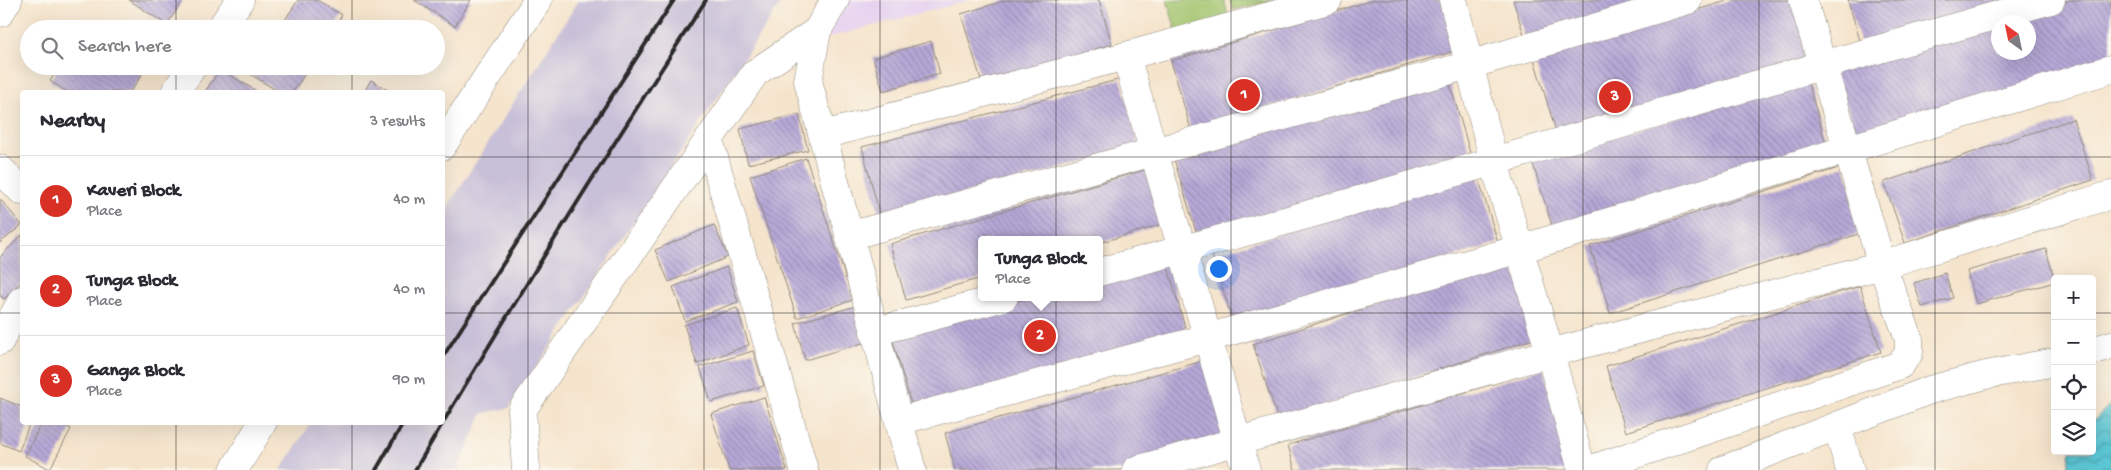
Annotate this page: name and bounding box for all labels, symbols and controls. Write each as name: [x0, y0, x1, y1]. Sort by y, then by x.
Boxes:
north arrow: [1991, 15, 2036, 60]
search box: [20, 20, 445, 75]
icon: search: [38, 34, 66, 62]
text: Search here: [78, 36, 172, 59]
pin: 1: [1228, 76, 1260, 114]
pin: 3: [1599, 78, 1631, 116]
text: Nearby: [40, 110, 105, 135]
text: 3 results: [370, 113, 425, 132]
text: Kaveri Block: [87, 180, 180, 203]
text: 1: [53, 191, 59, 210]
text: 40 m: [393, 191, 425, 210]
text: Place: [87, 203, 122, 222]
popup: [978, 236, 1103, 301]
text: Tunga Block: [996, 248, 1085, 271]
your location: [1206, 256, 1232, 282]
text: Tunga Block: [87, 270, 177, 293]
text: Place: [996, 271, 1031, 290]
map controls: [2051, 275, 2096, 455]
button: +: [2051, 275, 2096, 320]
text: 2: [52, 281, 60, 300]
text: 40 m: [393, 281, 425, 300]
text: Place: [87, 293, 122, 312]
pin: 2: [1024, 317, 1056, 355]
button: −: [2051, 320, 2096, 365]
text: Ganga Block: [87, 360, 183, 383]
button: locate: [2051, 365, 2096, 410]
text: 3: [52, 371, 60, 390]
text: 90 m: [393, 371, 425, 390]
text: Place: [87, 383, 122, 402]
button: layers: [2051, 410, 2096, 455]

